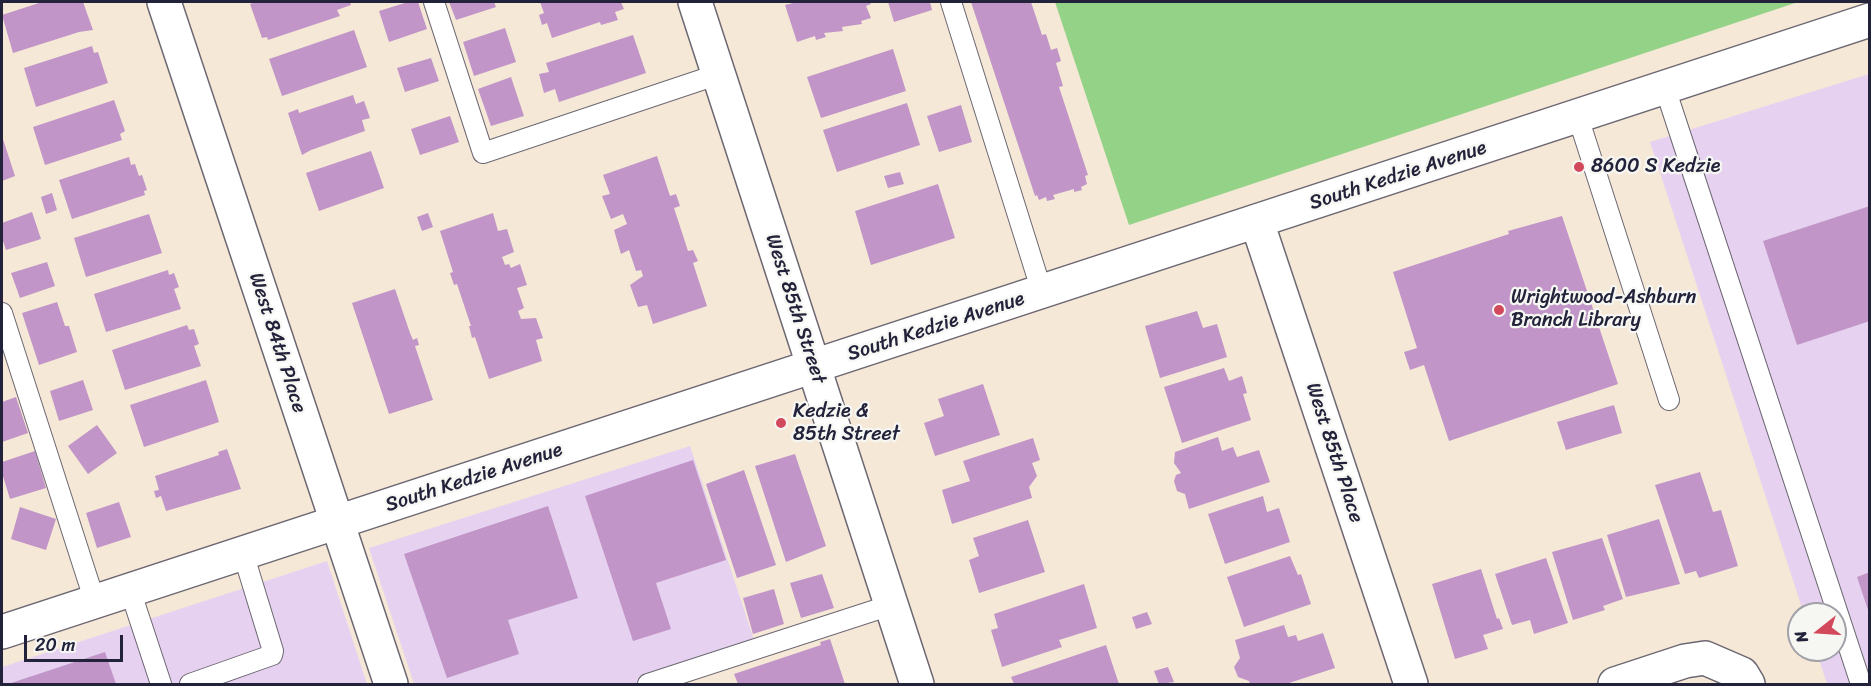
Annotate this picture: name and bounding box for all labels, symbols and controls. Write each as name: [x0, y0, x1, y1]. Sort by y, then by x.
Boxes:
street label: South Kedzie Avenue: [1307, 136, 1489, 216]
place label: 8600 S Kedzie: [1591, 155, 1720, 179]
marker: 8600 S Kedzie: [1572, 160, 1586, 174]
street label: West 85th Street: [760, 231, 830, 387]
street label: West 84th Place: [243, 270, 311, 416]
place label: Wrightwood-Ashburn Branch Library: [1511, 286, 1696, 333]
street label: South Kedzie Avenue: [845, 287, 1027, 367]
marker: Wrightwood-Ashburn Branch Library: [1492, 303, 1506, 317]
street label: West 85th Place: [1300, 380, 1368, 526]
place label: Kedzie & 85th Street: [793, 400, 900, 447]
marker: Kedzie & 85th Street: [774, 416, 788, 430]
street label: South Kedzie Avenue: [383, 438, 565, 518]
north arrow: [1787, 602, 1847, 662]
scale bar: [27, 623, 126, 661]
text: N: [1786, 627, 1817, 646]
text: 20 m: [35, 629, 75, 661]

